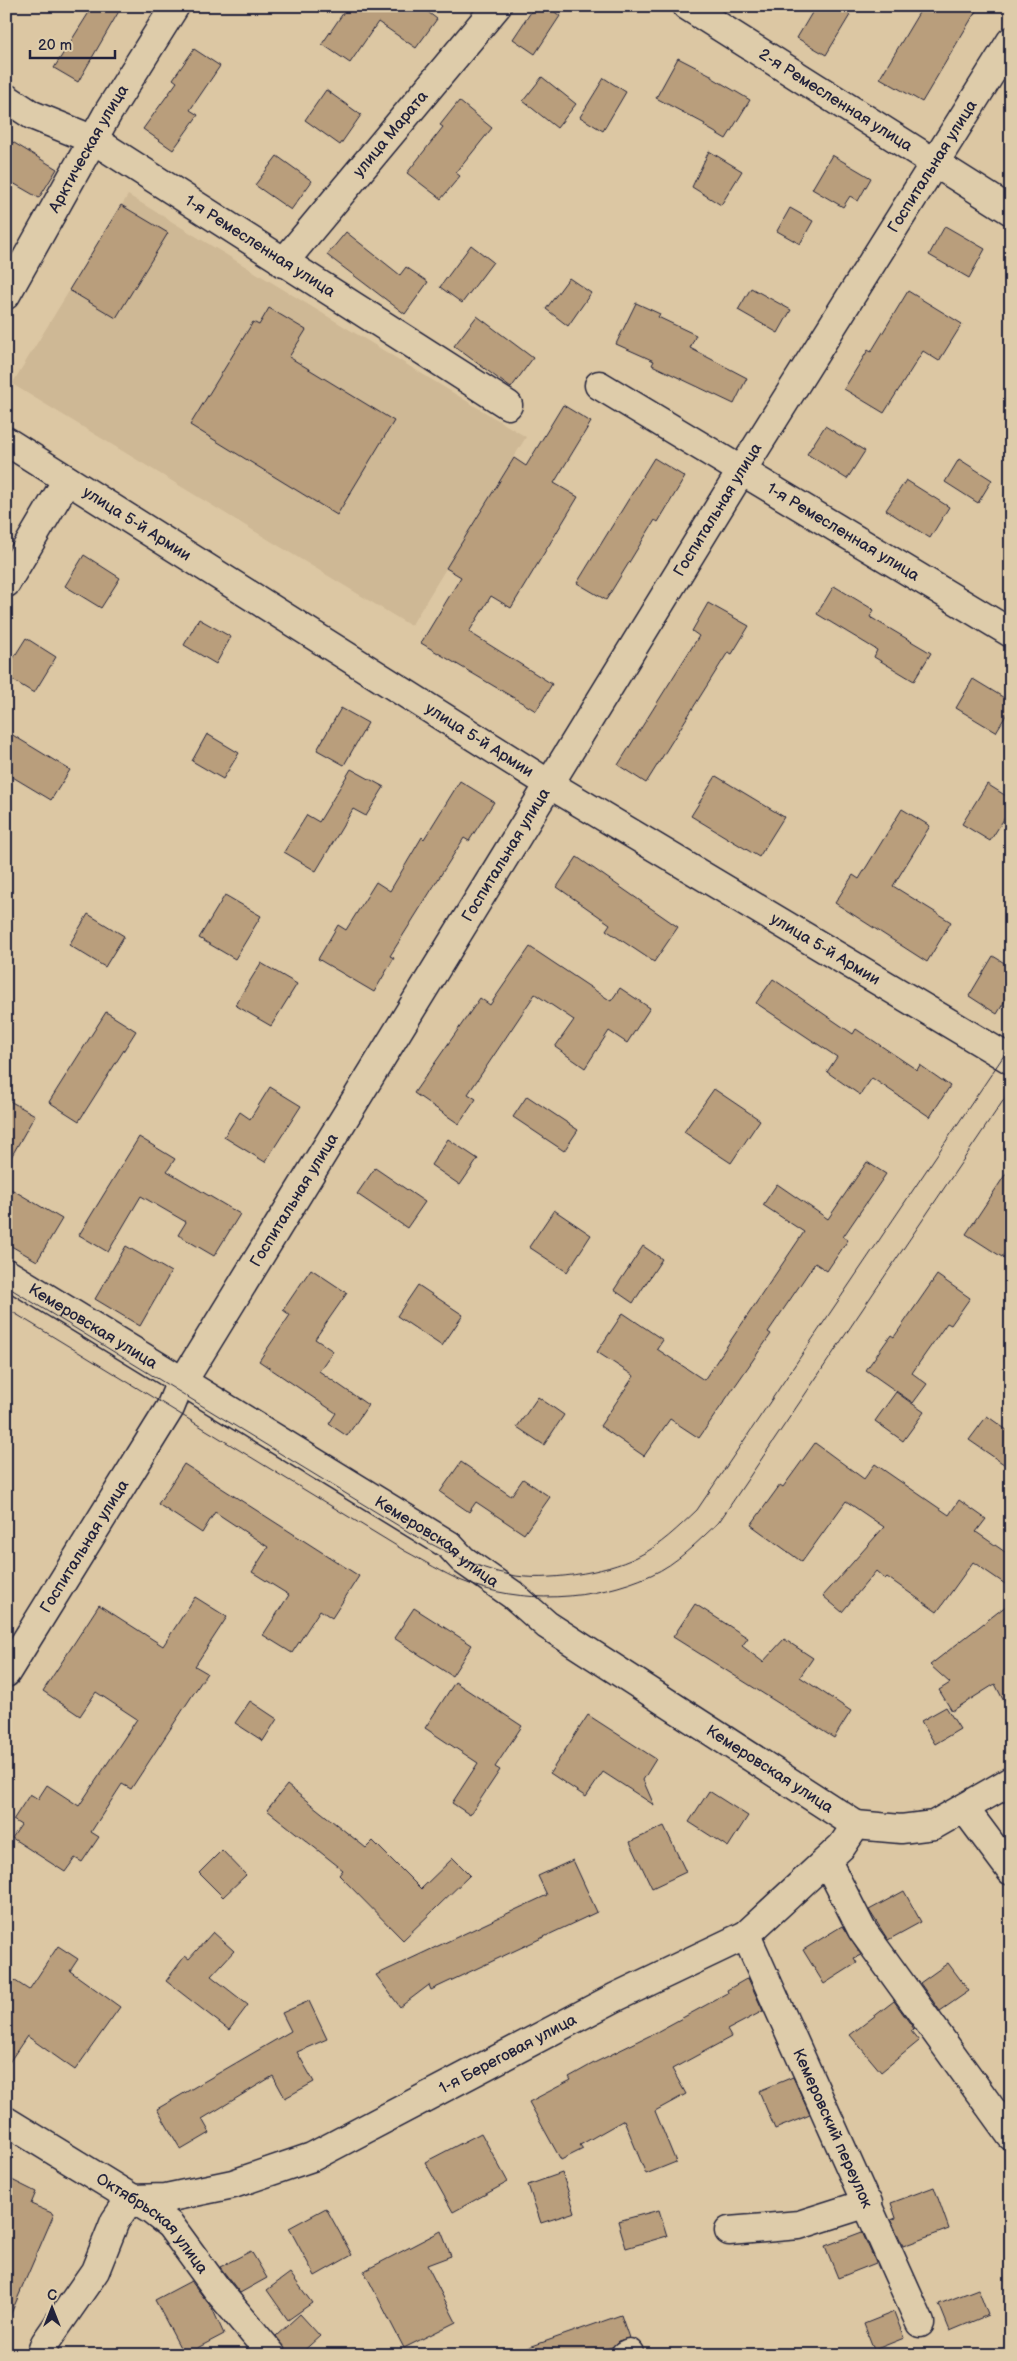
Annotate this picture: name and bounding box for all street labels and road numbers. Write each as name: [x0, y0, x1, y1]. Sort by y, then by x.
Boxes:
street label: 2-я Ремесленная улица: [755, 44, 916, 156]
street label: Арктическая улица: [44, 81, 133, 217]
street label: улица Марата: [349, 86, 432, 181]
street label: Госпитальная улица: [884, 96, 981, 236]
street label: 1-я Ремесленная улица: [181, 191, 339, 302]
street label: Госпитальная улица: [670, 439, 766, 580]
street label: 1-я Ремесленная улица: [763, 479, 923, 585]
street label: улица 5-й Армии: [79, 483, 195, 565]
street label: улица 5-й Армии: [422, 699, 537, 781]
street label: Госпитальная улица: [458, 784, 554, 925]
street label: улица 5-й Армии: [767, 909, 884, 989]
street label: Госпитальная улица: [246, 1129, 342, 1270]
street label: Кемеровская улица: [25, 1280, 161, 1373]
street label: Госпитальная улица: [36, 1476, 133, 1616]
street label: Кемеровская улица: [371, 1492, 503, 1592]
street label: Кемеровская улица: [703, 1721, 837, 1818]
street label: 1-я Береговая улица: [436, 2010, 580, 2098]
street label: Кемеровский переулок: [789, 2046, 877, 2212]
street label: Октябрьская улица: [93, 2169, 212, 2278]

